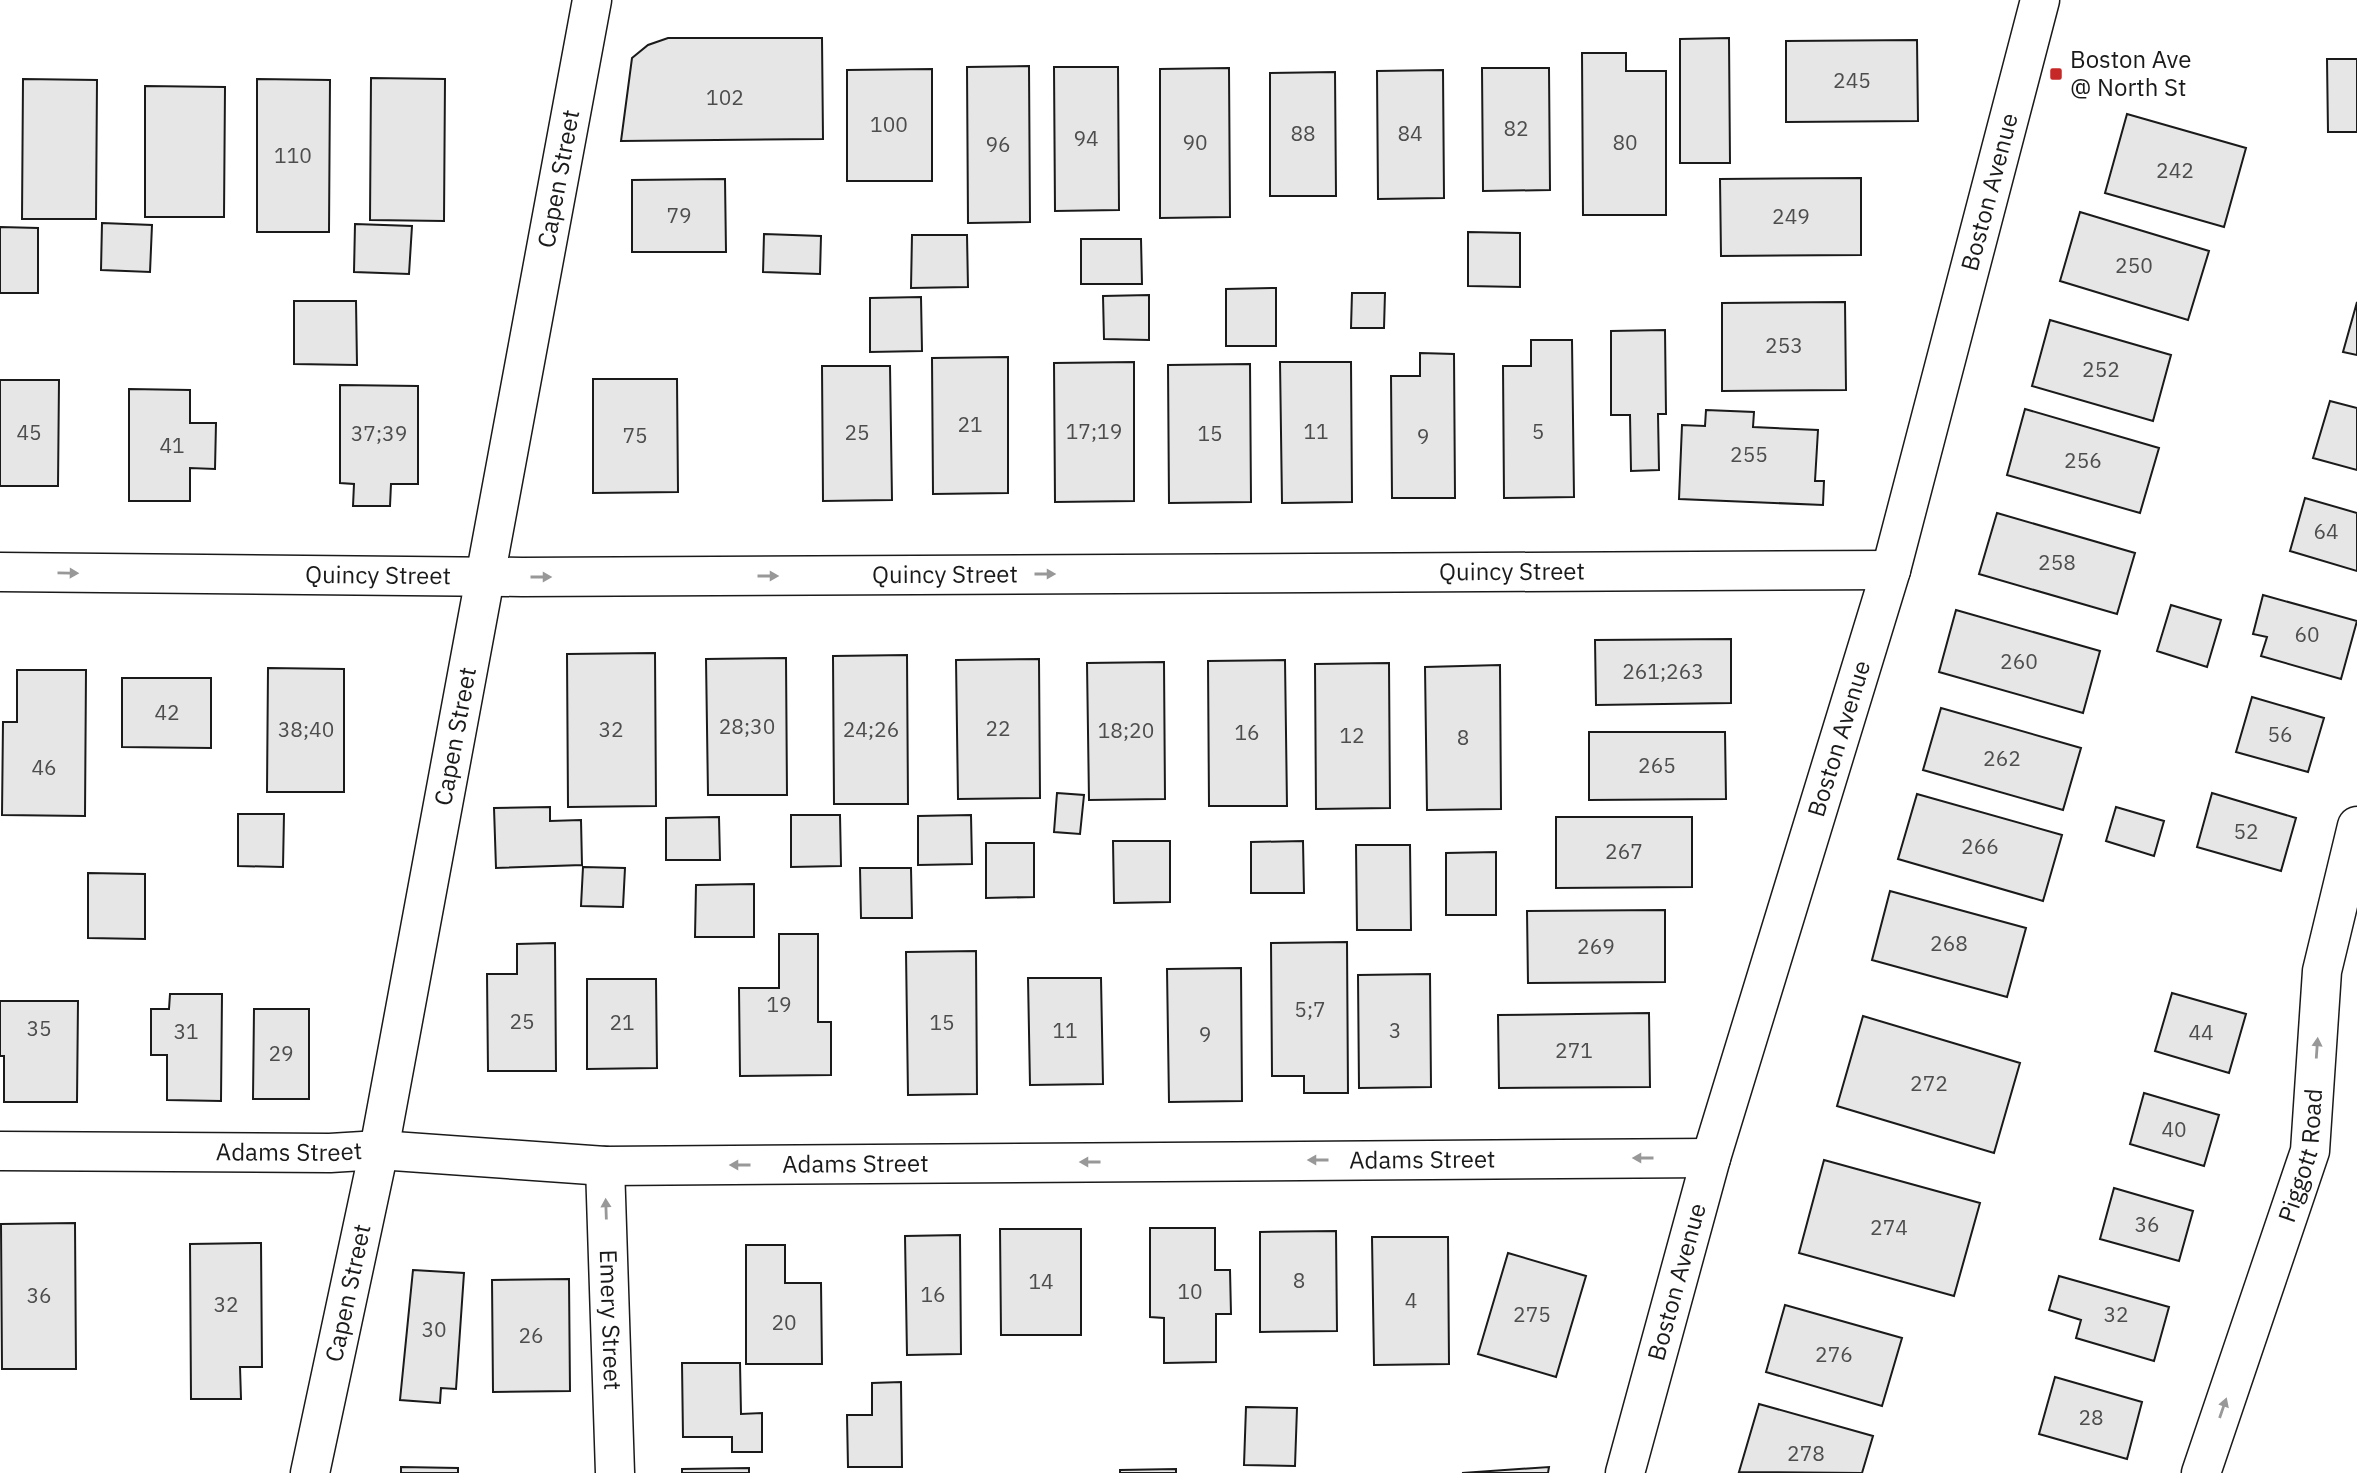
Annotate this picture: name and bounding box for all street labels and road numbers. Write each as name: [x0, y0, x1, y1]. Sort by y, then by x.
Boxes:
street label: Capen Street: [529, 107, 586, 250]
street label: Boston Avenue: [1953, 110, 2025, 274]
street label: Quincy Street: [1439, 555, 1585, 587]
street label: Quincy Street: [872, 557, 1018, 590]
street label: Quincy Street: [305, 558, 451, 591]
street label: Boston Avenue: [1799, 656, 1877, 821]
street label: Capen Street: [426, 664, 483, 808]
street label: Piggott Road: [2270, 1088, 2329, 1226]
street label: Adams Street: [216, 1134, 363, 1168]
street label: Adams Street: [1349, 1143, 1496, 1176]
street label: Adams Street: [782, 1147, 929, 1180]
street label: Boston Avenue: [1639, 1199, 1713, 1364]
street label: Capen Street: [317, 1221, 378, 1365]
street label: Emery Street: [593, 1249, 629, 1391]

